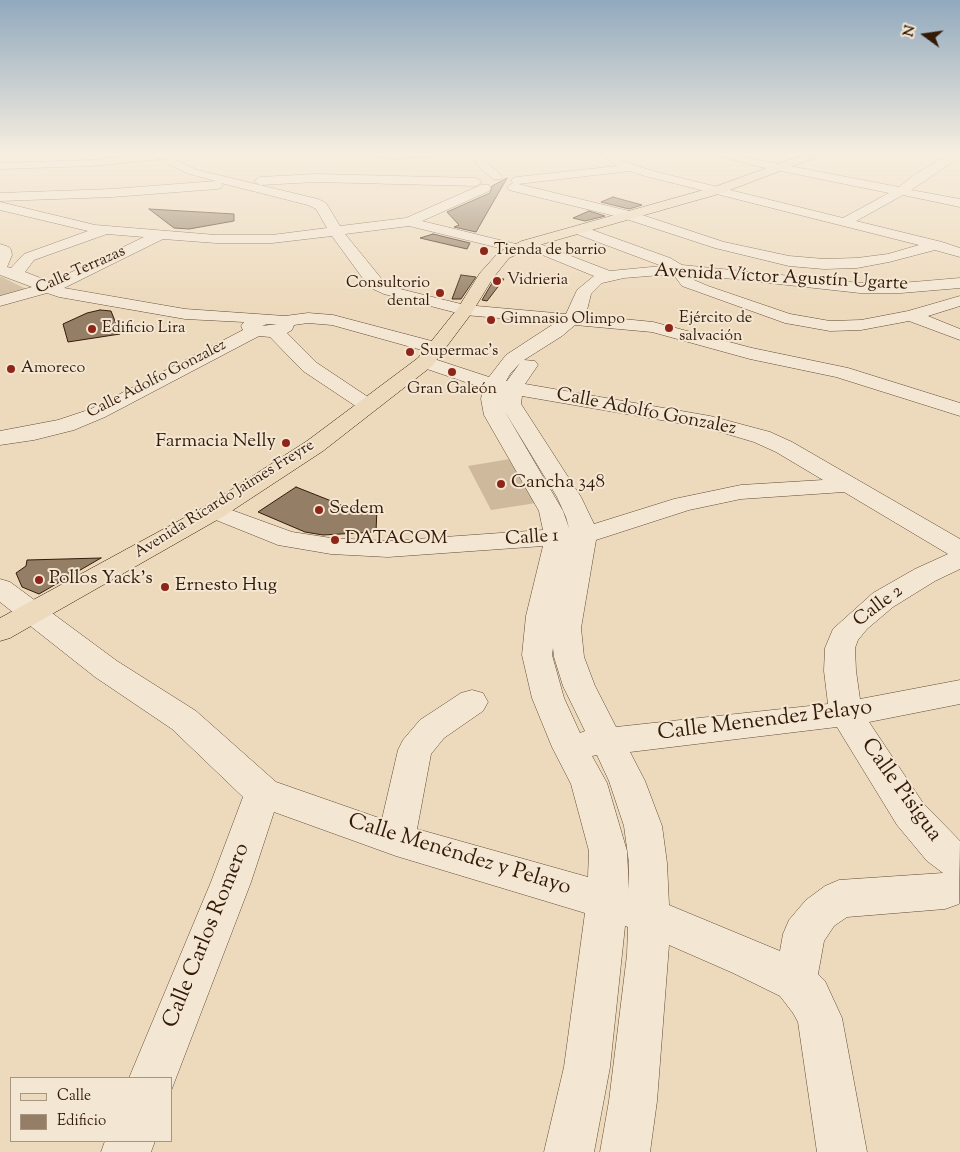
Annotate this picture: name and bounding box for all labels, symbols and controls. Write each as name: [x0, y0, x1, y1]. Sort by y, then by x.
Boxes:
north arrow: [900, 10, 950, 60]
text: N: [899, 24, 922, 39]
place label: Tienda de barrio: [494, 241, 606, 261]
street label: Calle Terrazas: [33, 243, 129, 299]
marker: Tienda de barrio: [478, 245, 490, 257]
street label: Avenida Víctor Agustín Ugarte: [654, 261, 908, 297]
place label: Vidrieria: [507, 271, 568, 291]
place label: Consultorio dental: [346, 274, 430, 312]
marker: Vidrieria: [491, 275, 503, 287]
marker: Consultorio dental: [434, 287, 446, 299]
place label: Ejército de salvación: [679, 309, 752, 347]
place label: Gimnasio Olimpo: [501, 310, 625, 330]
marker: Gimnasio Olimpo: [485, 314, 497, 326]
place label: Edificio Lira: [102, 319, 185, 339]
marker: Ejército de salvación: [663, 322, 675, 334]
marker: Edificio Lira: [86, 323, 98, 335]
street label: Calle Adolfo Gonzalez: [84, 337, 230, 423]
place label: Supermac's: [420, 342, 498, 362]
marker: Supermac's: [404, 346, 416, 358]
place label: Amoreco: [21, 359, 85, 379]
marker: Amoreco: [5, 363, 17, 375]
marker: Gran Galeón: [446, 366, 458, 378]
place label: Gran Galeón: [407, 380, 497, 400]
street label: Calle Adolfo Gonzalez: [554, 384, 738, 442]
place label: Farmacia Nelly: [156, 432, 276, 454]
street label: Avenida Ricardo Jaimes Freyre: [131, 437, 319, 563]
marker: Farmacia Nelly: [280, 437, 292, 449]
place label: Cancha 348: [511, 473, 605, 495]
marker: Cancha 348: [495, 478, 507, 490]
place label: Sedem: [329, 499, 384, 521]
marker: Sedem: [313, 504, 325, 516]
street label: Calle 1: [504, 526, 560, 552]
place label: DATACOM: [345, 529, 448, 551]
marker: DATACOM: [329, 534, 341, 546]
place label: Pollos Yack’s: [49, 569, 153, 591]
marker: Pollos Yack’s: [33, 574, 45, 586]
place label: Ernesto Hug: [175, 576, 277, 598]
marker: Ernesto Hug: [159, 581, 171, 593]
street label: Calle 2: [850, 581, 908, 633]
street label: Calle Menendez Pelayo: [656, 696, 874, 748]
street label: Calle Pisigua: [854, 734, 946, 848]
street label: Calle Menéndez y Pelayo: [344, 809, 574, 903]
street label: Calle Carlos Romero: [159, 840, 257, 1032]
legend: [10, 1077, 172, 1142]
text: Calle: [57, 1086, 91, 1107]
text: Edificio: [57, 1111, 106, 1132]

